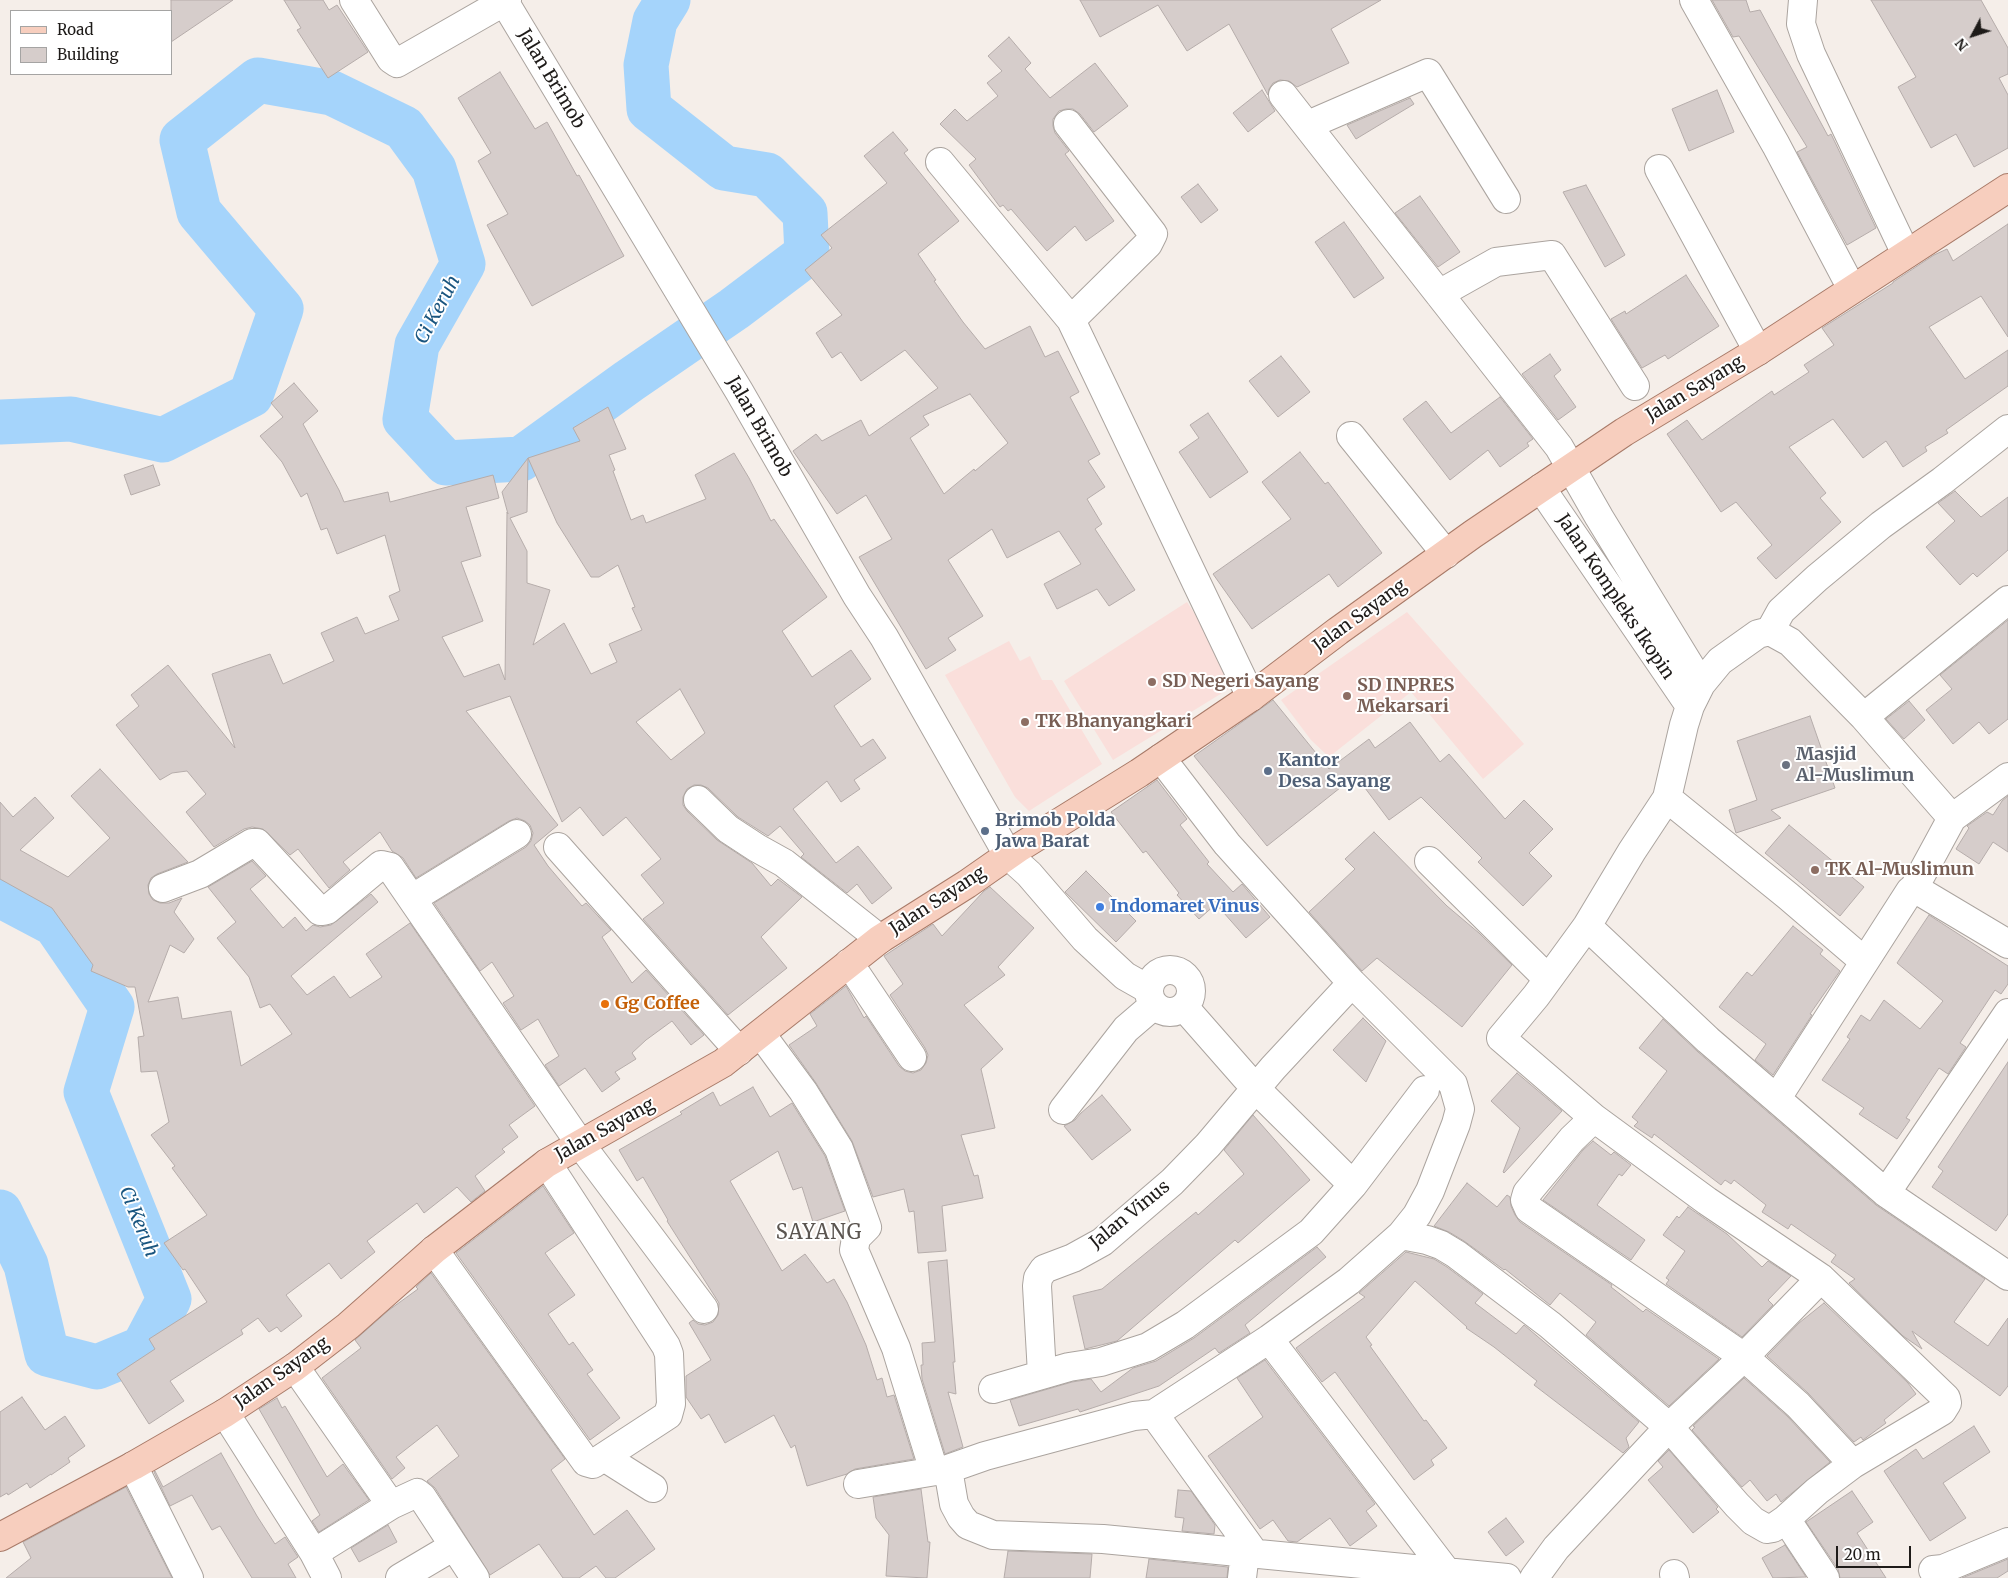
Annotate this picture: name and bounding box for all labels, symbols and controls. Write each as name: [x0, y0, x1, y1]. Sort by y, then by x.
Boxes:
legend: [10, 10, 172, 75]
north arrow: [1948, 10, 1998, 60]
text: Road: [57, 20, 93, 39]
street label: Jalan Brimob: [513, 25, 589, 133]
text: N: [1951, 35, 1972, 55]
text: Building: [57, 45, 119, 64]
water label: Ci Keruh: [411, 272, 465, 348]
street label: Jalan Sayang: [1642, 351, 1748, 427]
street label: Jalan Brimob: [722, 373, 796, 481]
street label: Jalan Kompleks Ikopin: [1551, 510, 1679, 684]
street label: Jalan Sayang: [1309, 575, 1411, 657]
place label: SD Negeri Sayang: [1162, 671, 1319, 693]
place label: SD INPRES Mekarsari: [1357, 675, 1454, 718]
marker: SD Negeri Sayang: [1146, 676, 1158, 688]
marker: SD INPRES Mekarsari: [1341, 690, 1353, 702]
place label: TK Bhanyangkari: [1035, 711, 1192, 733]
marker: TK Bhanyangkari: [1019, 716, 1031, 728]
place label: Masjid Al-Muslimun: [1796, 744, 1914, 786]
place label: Kantor Desa Sayang: [1278, 750, 1390, 792]
marker: Masjid Al-Muslimun: [1780, 759, 1792, 771]
marker: Kantor Desa Sayang: [1262, 765, 1274, 777]
place label: Brimob Polda Jawa Barat: [995, 810, 1116, 852]
marker: Brimob Polda Jawa Barat: [979, 825, 991, 837]
place label: TK Al-Muslimun: [1825, 859, 1974, 881]
street label: Jalan Sayang: [886, 862, 990, 940]
marker: TK Al-Muslimun: [1809, 864, 1821, 876]
place label: Indomaret Vinus: [1110, 896, 1260, 918]
marker: Indomaret Vinus: [1094, 901, 1106, 913]
place label: Gg Coffee: [615, 993, 700, 1015]
marker: Gg Coffee: [599, 998, 611, 1010]
street label: Jalan Sayang: [552, 1094, 658, 1166]
street label: Jalan Vinus: [1086, 1176, 1174, 1254]
water label: Ci Keruh: [114, 1183, 162, 1261]
district label: SAYANG: [775, 1221, 863, 1245]
street label: Jalan Sayang: [231, 1333, 333, 1413]
scale bar: [1838, 1536, 1913, 1568]
text: 20 m: [1844, 1545, 1881, 1564]

